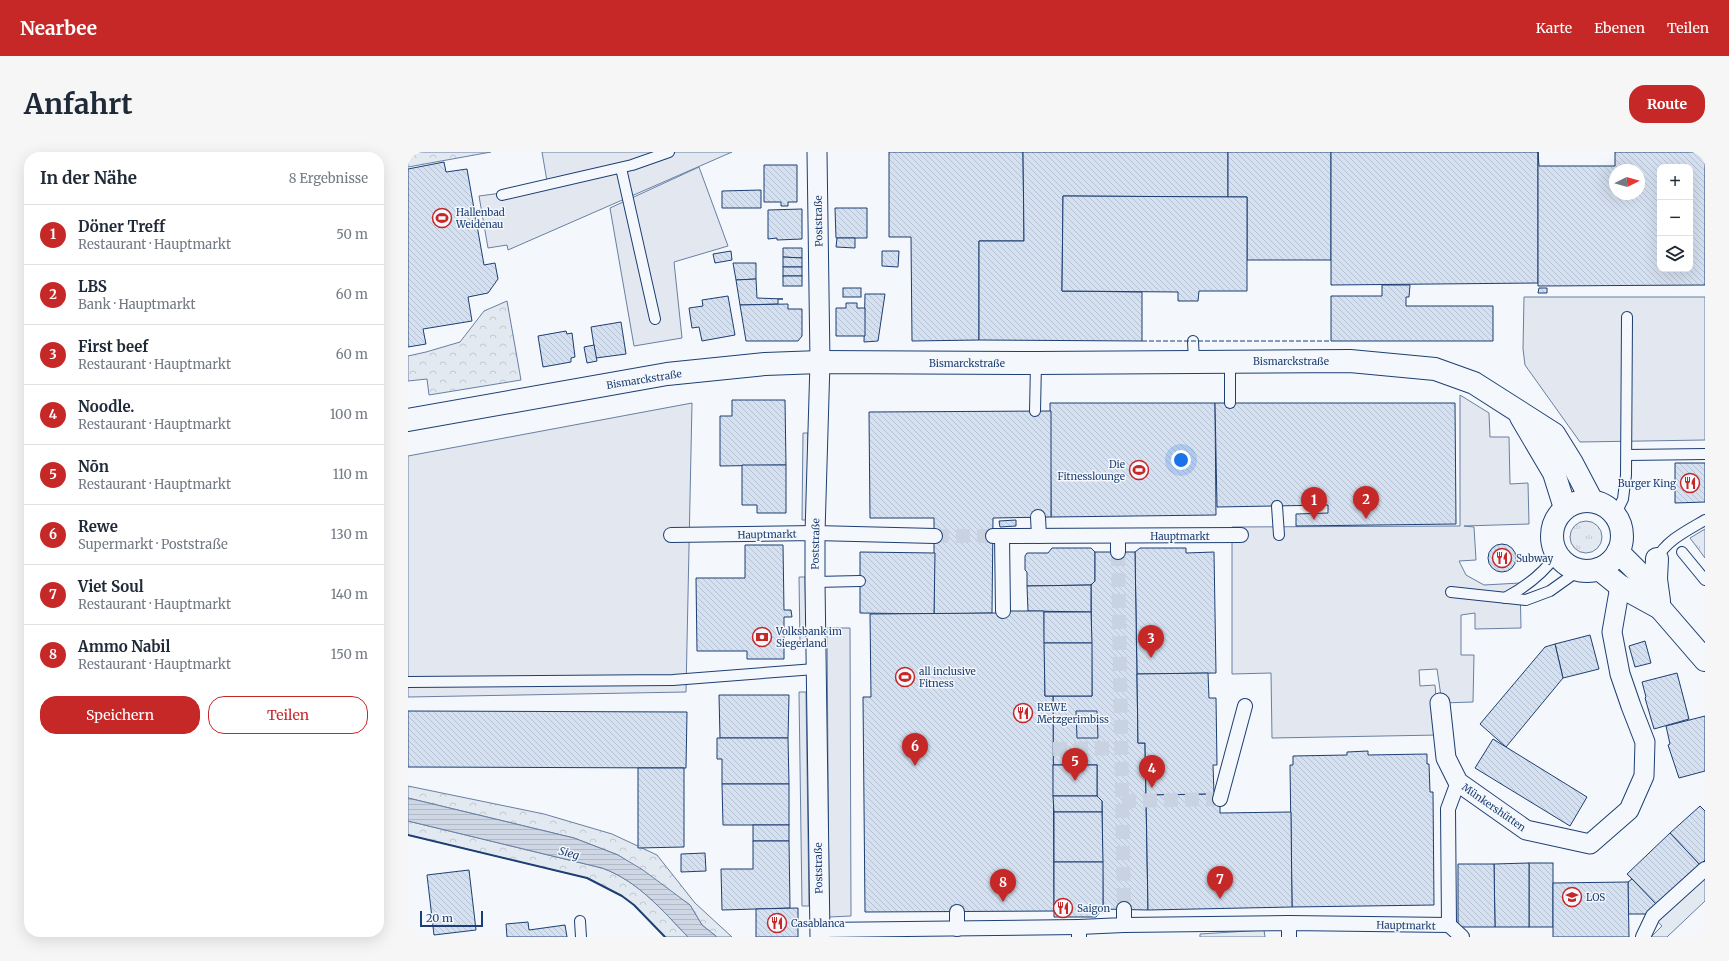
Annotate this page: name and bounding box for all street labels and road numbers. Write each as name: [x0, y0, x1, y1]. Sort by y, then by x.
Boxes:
street label: Poststraße: [812, 195, 825, 247]
street label: Bismarckstraße: [1253, 355, 1329, 368]
street label: Bismarckstraße: [929, 357, 1005, 370]
street label: Bismarckstraße: [606, 367, 683, 392]
street label: Poststraße: [809, 518, 822, 570]
street label: Hauptmarkt: [737, 527, 797, 542]
street label: Hauptmarkt: [1150, 530, 1210, 543]
street label: Münkershütten: [1459, 781, 1528, 834]
street label: Poststraße: [812, 842, 825, 894]
street label: Hauptmarkt: [1376, 918, 1436, 933]

